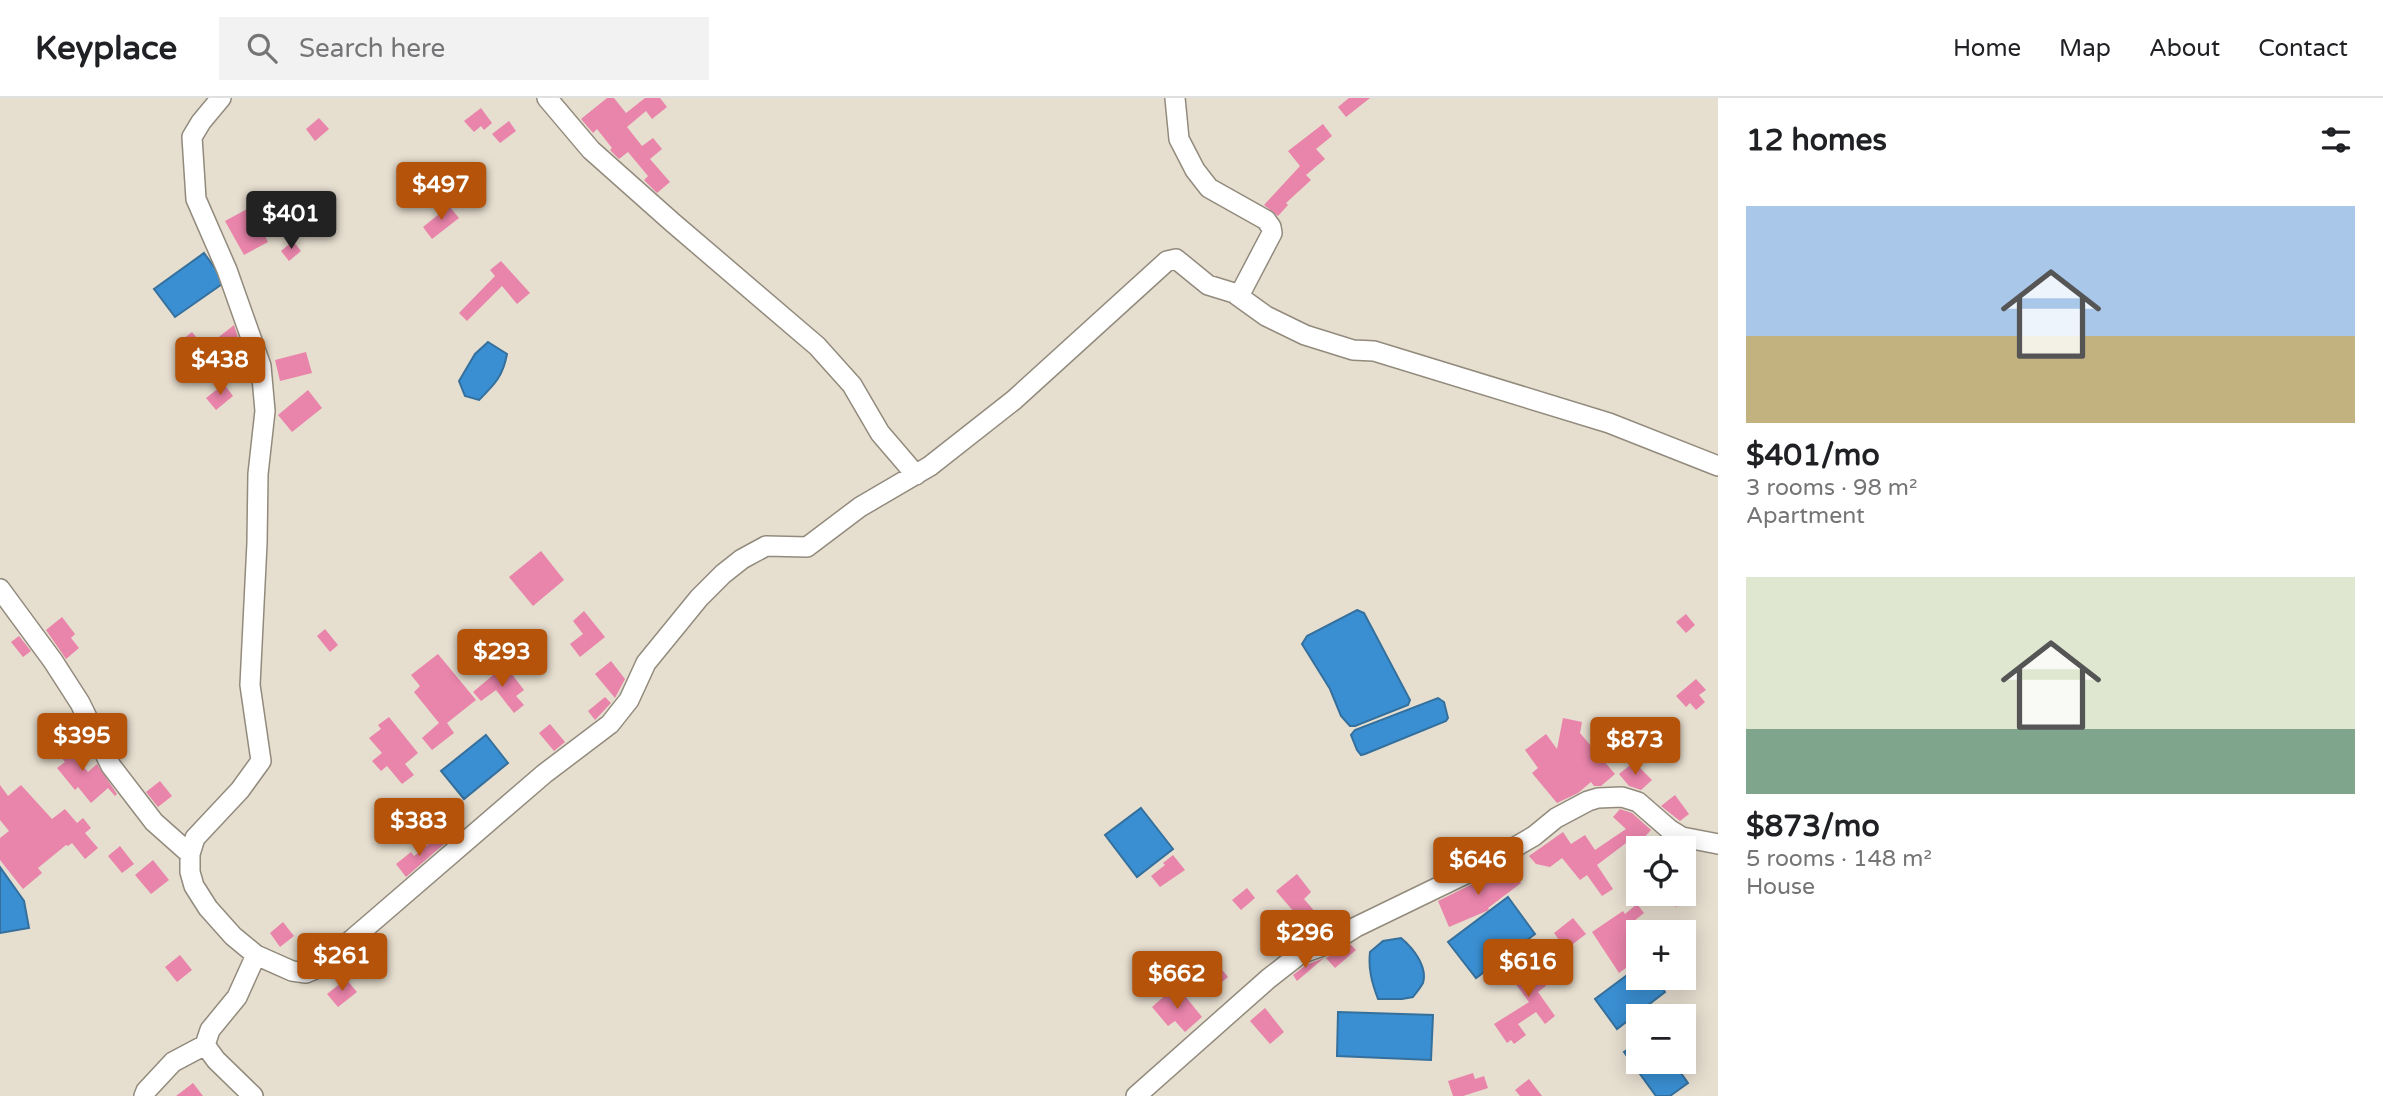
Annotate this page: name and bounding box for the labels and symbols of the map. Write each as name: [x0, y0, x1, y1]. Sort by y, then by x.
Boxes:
pin: $497: [400, 162, 482, 222]
pin: $401: [250, 192, 332, 251]
pin: $438: [179, 338, 261, 397]
pin: $293: [461, 630, 543, 689]
pin: $395: [41, 714, 123, 773]
pin: $873: [1594, 718, 1676, 777]
pin: $383: [378, 798, 460, 858]
pin: $646: [1437, 838, 1519, 897]
pin: $296: [1264, 910, 1346, 970]
pin: $261: [301, 934, 383, 993]
pin: $616: [1487, 940, 1569, 999]
pin: $662: [1136, 951, 1218, 1011]

